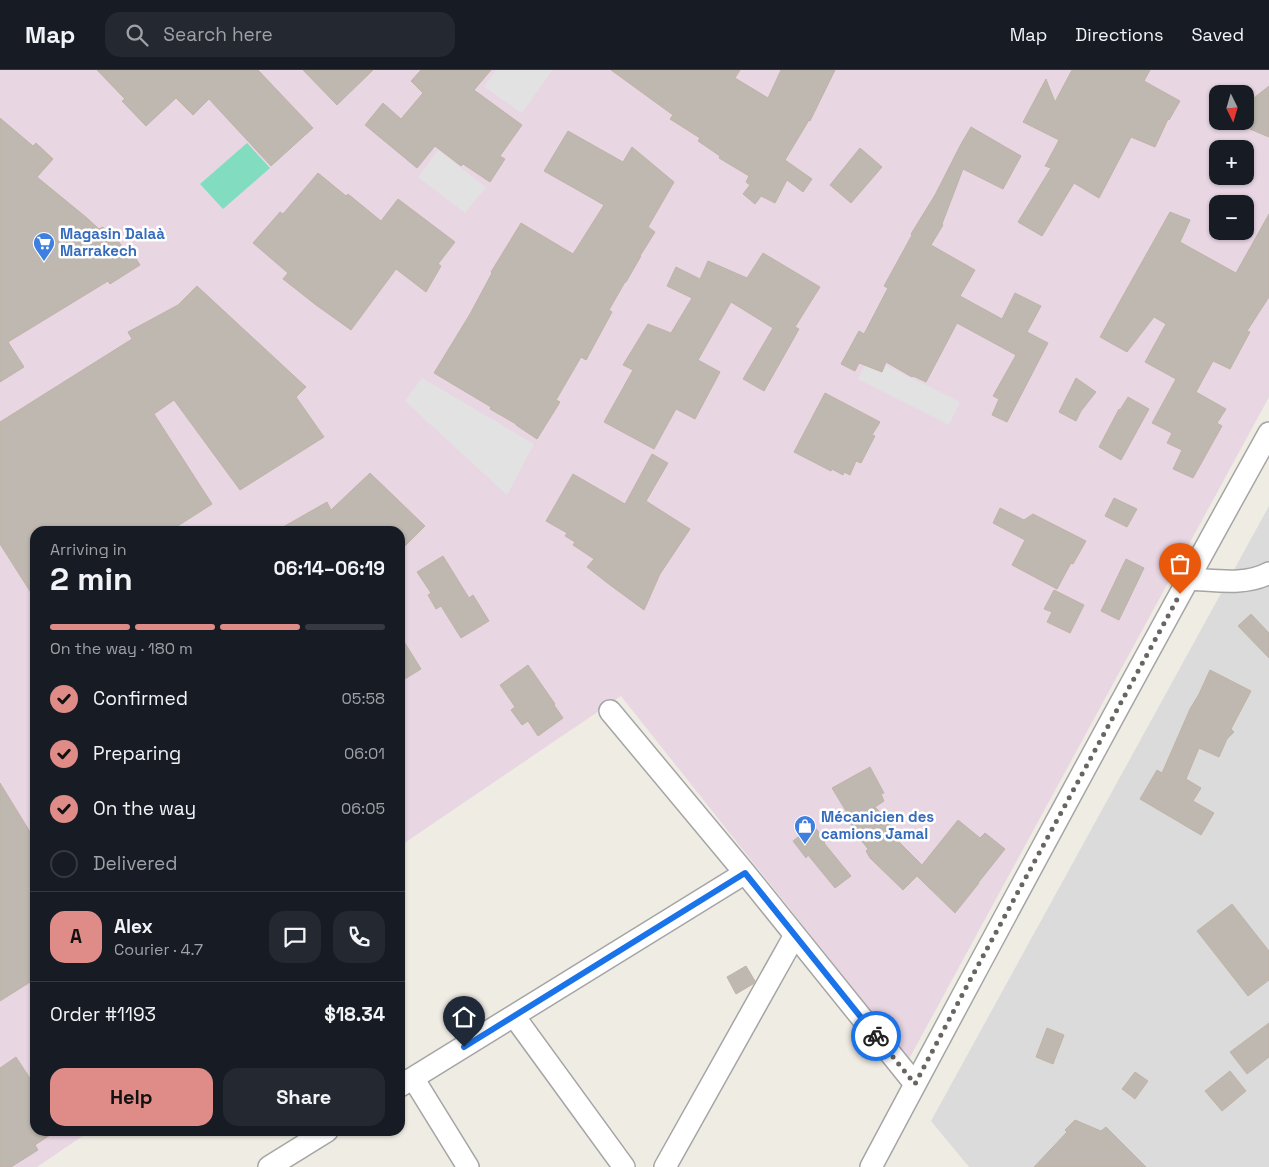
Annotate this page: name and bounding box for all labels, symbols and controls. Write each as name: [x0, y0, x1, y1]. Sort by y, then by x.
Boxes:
search box: [105, 12, 455, 57]
text: Map: [25, 19, 75, 50]
icon: search: [123, 21, 151, 49]
text: Search here: [163, 22, 273, 47]
text: Map: [1010, 23, 1047, 46]
text: Directions: [1075, 23, 1164, 46]
text: Saved: [1192, 23, 1244, 46]
north arrow: [1209, 85, 1254, 130]
map controls: [1209, 85, 1254, 240]
button: +: [1209, 140, 1254, 185]
button: −: [1209, 195, 1254, 240]
place label: Magasin Dalaà Marrakech: [60, 224, 165, 260]
supermarket icon: Magasin Dalaà Marrakech: [32, 231, 56, 262]
text: Arriving in: [50, 539, 127, 560]
pin: [1159, 543, 1201, 594]
icon: bag: [1166, 550, 1194, 578]
text: 06:14–06:19: [273, 556, 385, 581]
text: 2 min: [50, 559, 133, 599]
text: On the way · 180 m: [50, 638, 193, 659]
icon: check: [50, 685, 78, 713]
text: Confirmed: [93, 686, 188, 711]
text: 05:58: [342, 688, 385, 709]
icon: check: [50, 740, 78, 768]
text: Preparing: [93, 741, 181, 766]
text: 06:01: [344, 743, 385, 764]
icon: check: [50, 795, 78, 823]
text: On the way: [93, 796, 196, 821]
text: 06:05: [341, 798, 385, 819]
place label: Mécanicien des camions Jamal: [821, 807, 934, 843]
shop icon: Mécanicien des camions Jamal: [793, 814, 817, 845]
text: Delivered: [93, 851, 178, 876]
button: chat: [269, 911, 321, 963]
button: phone: [333, 911, 385, 963]
text: Alex: [114, 914, 153, 939]
text: A: [70, 924, 82, 949]
text: Courier · 4.7: [114, 939, 203, 960]
pin: [443, 996, 485, 1047]
text: Order #1193: [50, 1002, 156, 1027]
text: $18.34: [324, 1002, 385, 1027]
icon: home: [450, 1003, 478, 1031]
courier: [851, 1011, 901, 1061]
icon: bike: [862, 1022, 890, 1050]
button: Help: [50, 1068, 213, 1126]
button: Share: [223, 1068, 385, 1126]

